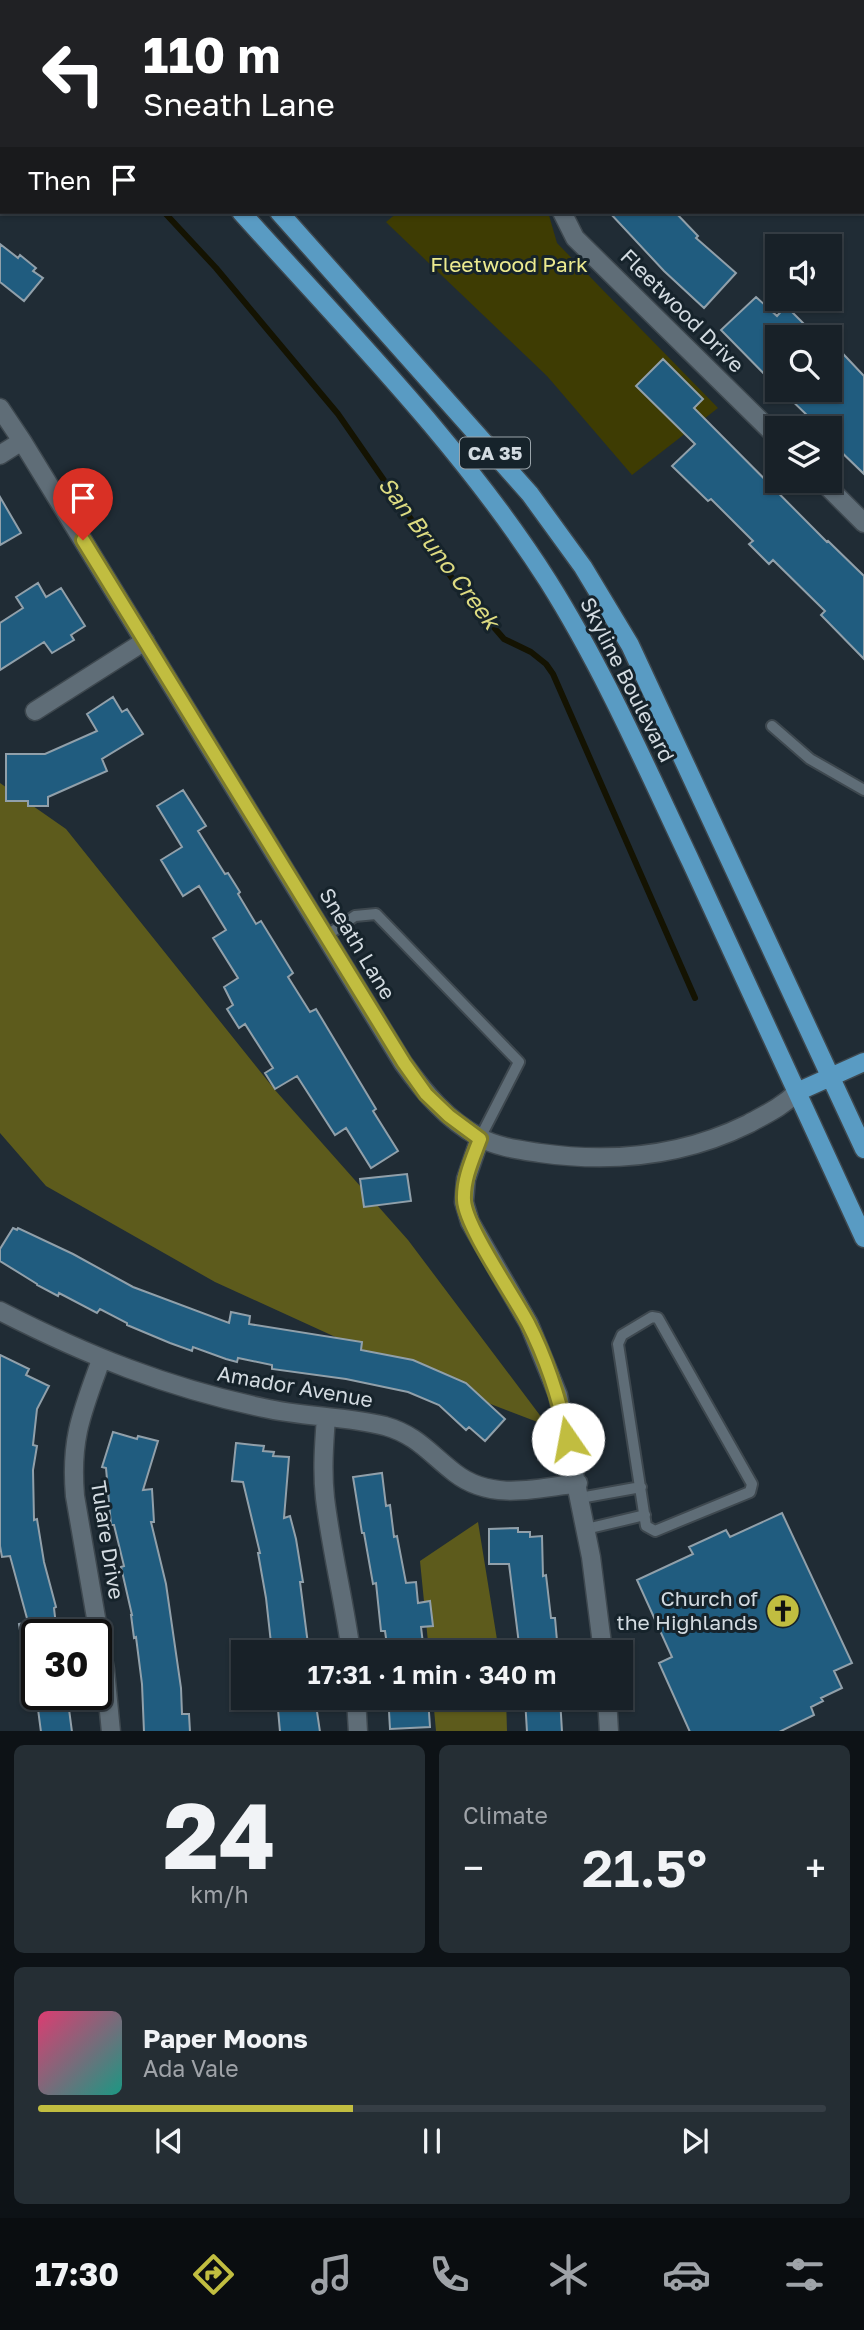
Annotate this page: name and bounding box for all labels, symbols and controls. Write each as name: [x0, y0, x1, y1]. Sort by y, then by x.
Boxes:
text: 110 m: [143, 25, 280, 84]
icon: left: [28, 28, 119, 119]
text: Sneath Lane: [143, 85, 335, 123]
icon: arrive: [105, 161, 143, 199]
text: Then: [28, 165, 91, 196]
map controls: [765, 234, 842, 493]
button: sound: [765, 234, 842, 311]
street label: Fleetwood Drive: [615, 243, 750, 378]
park label: Fleetwood Park: [430, 251, 588, 277]
button: search: [765, 325, 842, 402]
button: layers: [765, 416, 842, 493]
road number: CA 35: [460, 437, 530, 468]
pin: [53, 468, 113, 540]
water label: San Bruno Creek: [373, 471, 507, 636]
icon: arrive: [64, 479, 102, 517]
street label: Skyline Boulevard: [575, 593, 681, 766]
street label: Sneath Lane: [314, 883, 401, 1004]
street label: Amador Avenue: [215, 1360, 375, 1413]
position arrow: [531, 1402, 605, 1476]
street label: Tulare Drive: [86, 1479, 130, 1601]
place label: Church of the Highlands: [616, 1585, 758, 1635]
church icon: Church of the Highlands: [764, 1592, 802, 1630]
speed limit sign: 30: [21, 1619, 112, 1710]
text: 17:31 · 1 min · 340 m: [307, 1659, 557, 1690]
text: 24: [163, 1780, 276, 1889]
text: Climate: [463, 1801, 548, 1829]
text: 21.5°: [582, 1836, 707, 1898]
text: −: [463, 1845, 484, 1890]
text: +: [805, 1845, 826, 1890]
text: km/h: [190, 1880, 249, 1908]
text: Paper Moons: [143, 2023, 308, 2054]
text: Ada Vale: [143, 2054, 239, 2082]
icon: previous: [150, 2122, 188, 2160]
icon: pause: [413, 2122, 451, 2160]
icon: next: [676, 2122, 714, 2160]
icon: directions: [189, 2250, 238, 2299]
icon: music: [307, 2250, 356, 2299]
icon: phone: [425, 2250, 474, 2299]
icon: climate: [544, 2250, 593, 2299]
icon: car: [662, 2250, 711, 2299]
icon: filters: [780, 2250, 829, 2299]
text: 17:30: [35, 2255, 119, 2293]

